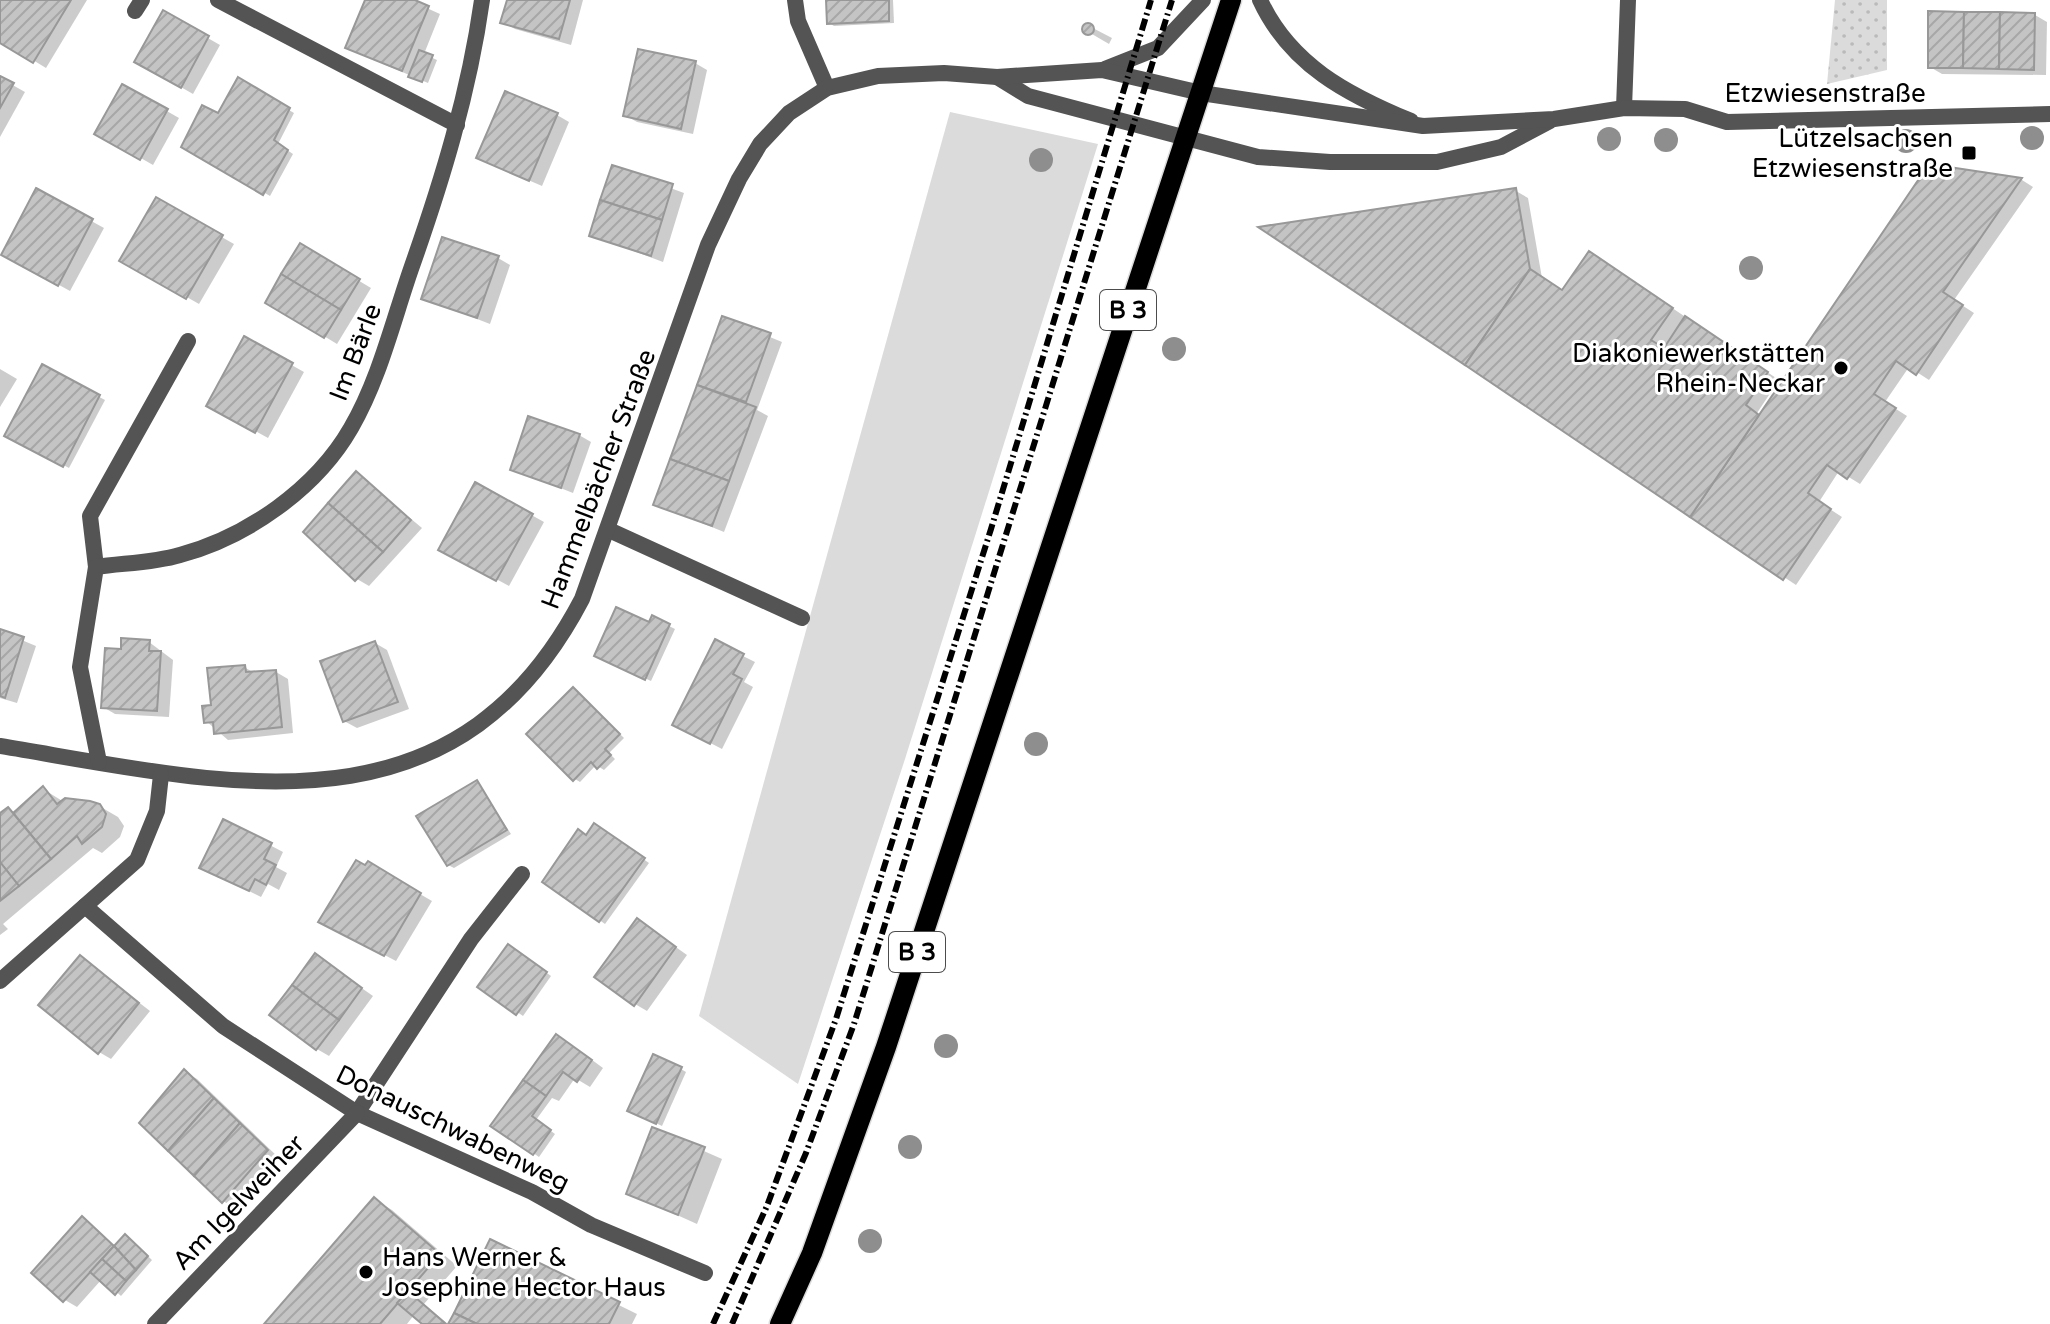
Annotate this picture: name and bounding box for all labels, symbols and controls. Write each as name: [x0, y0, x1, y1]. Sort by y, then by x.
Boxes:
street label: Etzwiesenstraße: [1724, 78, 1926, 109]
place label: Lützelsachsen Etzwiesenstraße: [1752, 123, 1953, 184]
marker: Lützelsachsen Etzwiesenstraße: [1960, 144, 1978, 162]
road number: B 3: [1100, 290, 1156, 330]
street label: Im Bärle: [323, 299, 388, 405]
place label: Diakoniewerkstätten Rhein-Neckar: [1572, 338, 1825, 399]
street label: Hammelbächer Straße: [535, 345, 662, 613]
marker: Diakoniewerkstätten Rhein-Neckar: [1832, 359, 1850, 377]
road number: B 3: [889, 932, 945, 972]
street label: Donauschwabenweg: [331, 1058, 575, 1199]
street label: Am Igelweiher: [166, 1128, 311, 1277]
place label: Hans Werner & Josephine Hector Haus: [382, 1242, 666, 1303]
marker: Hans Werner & Josephine Hector Haus: [357, 1263, 375, 1281]

